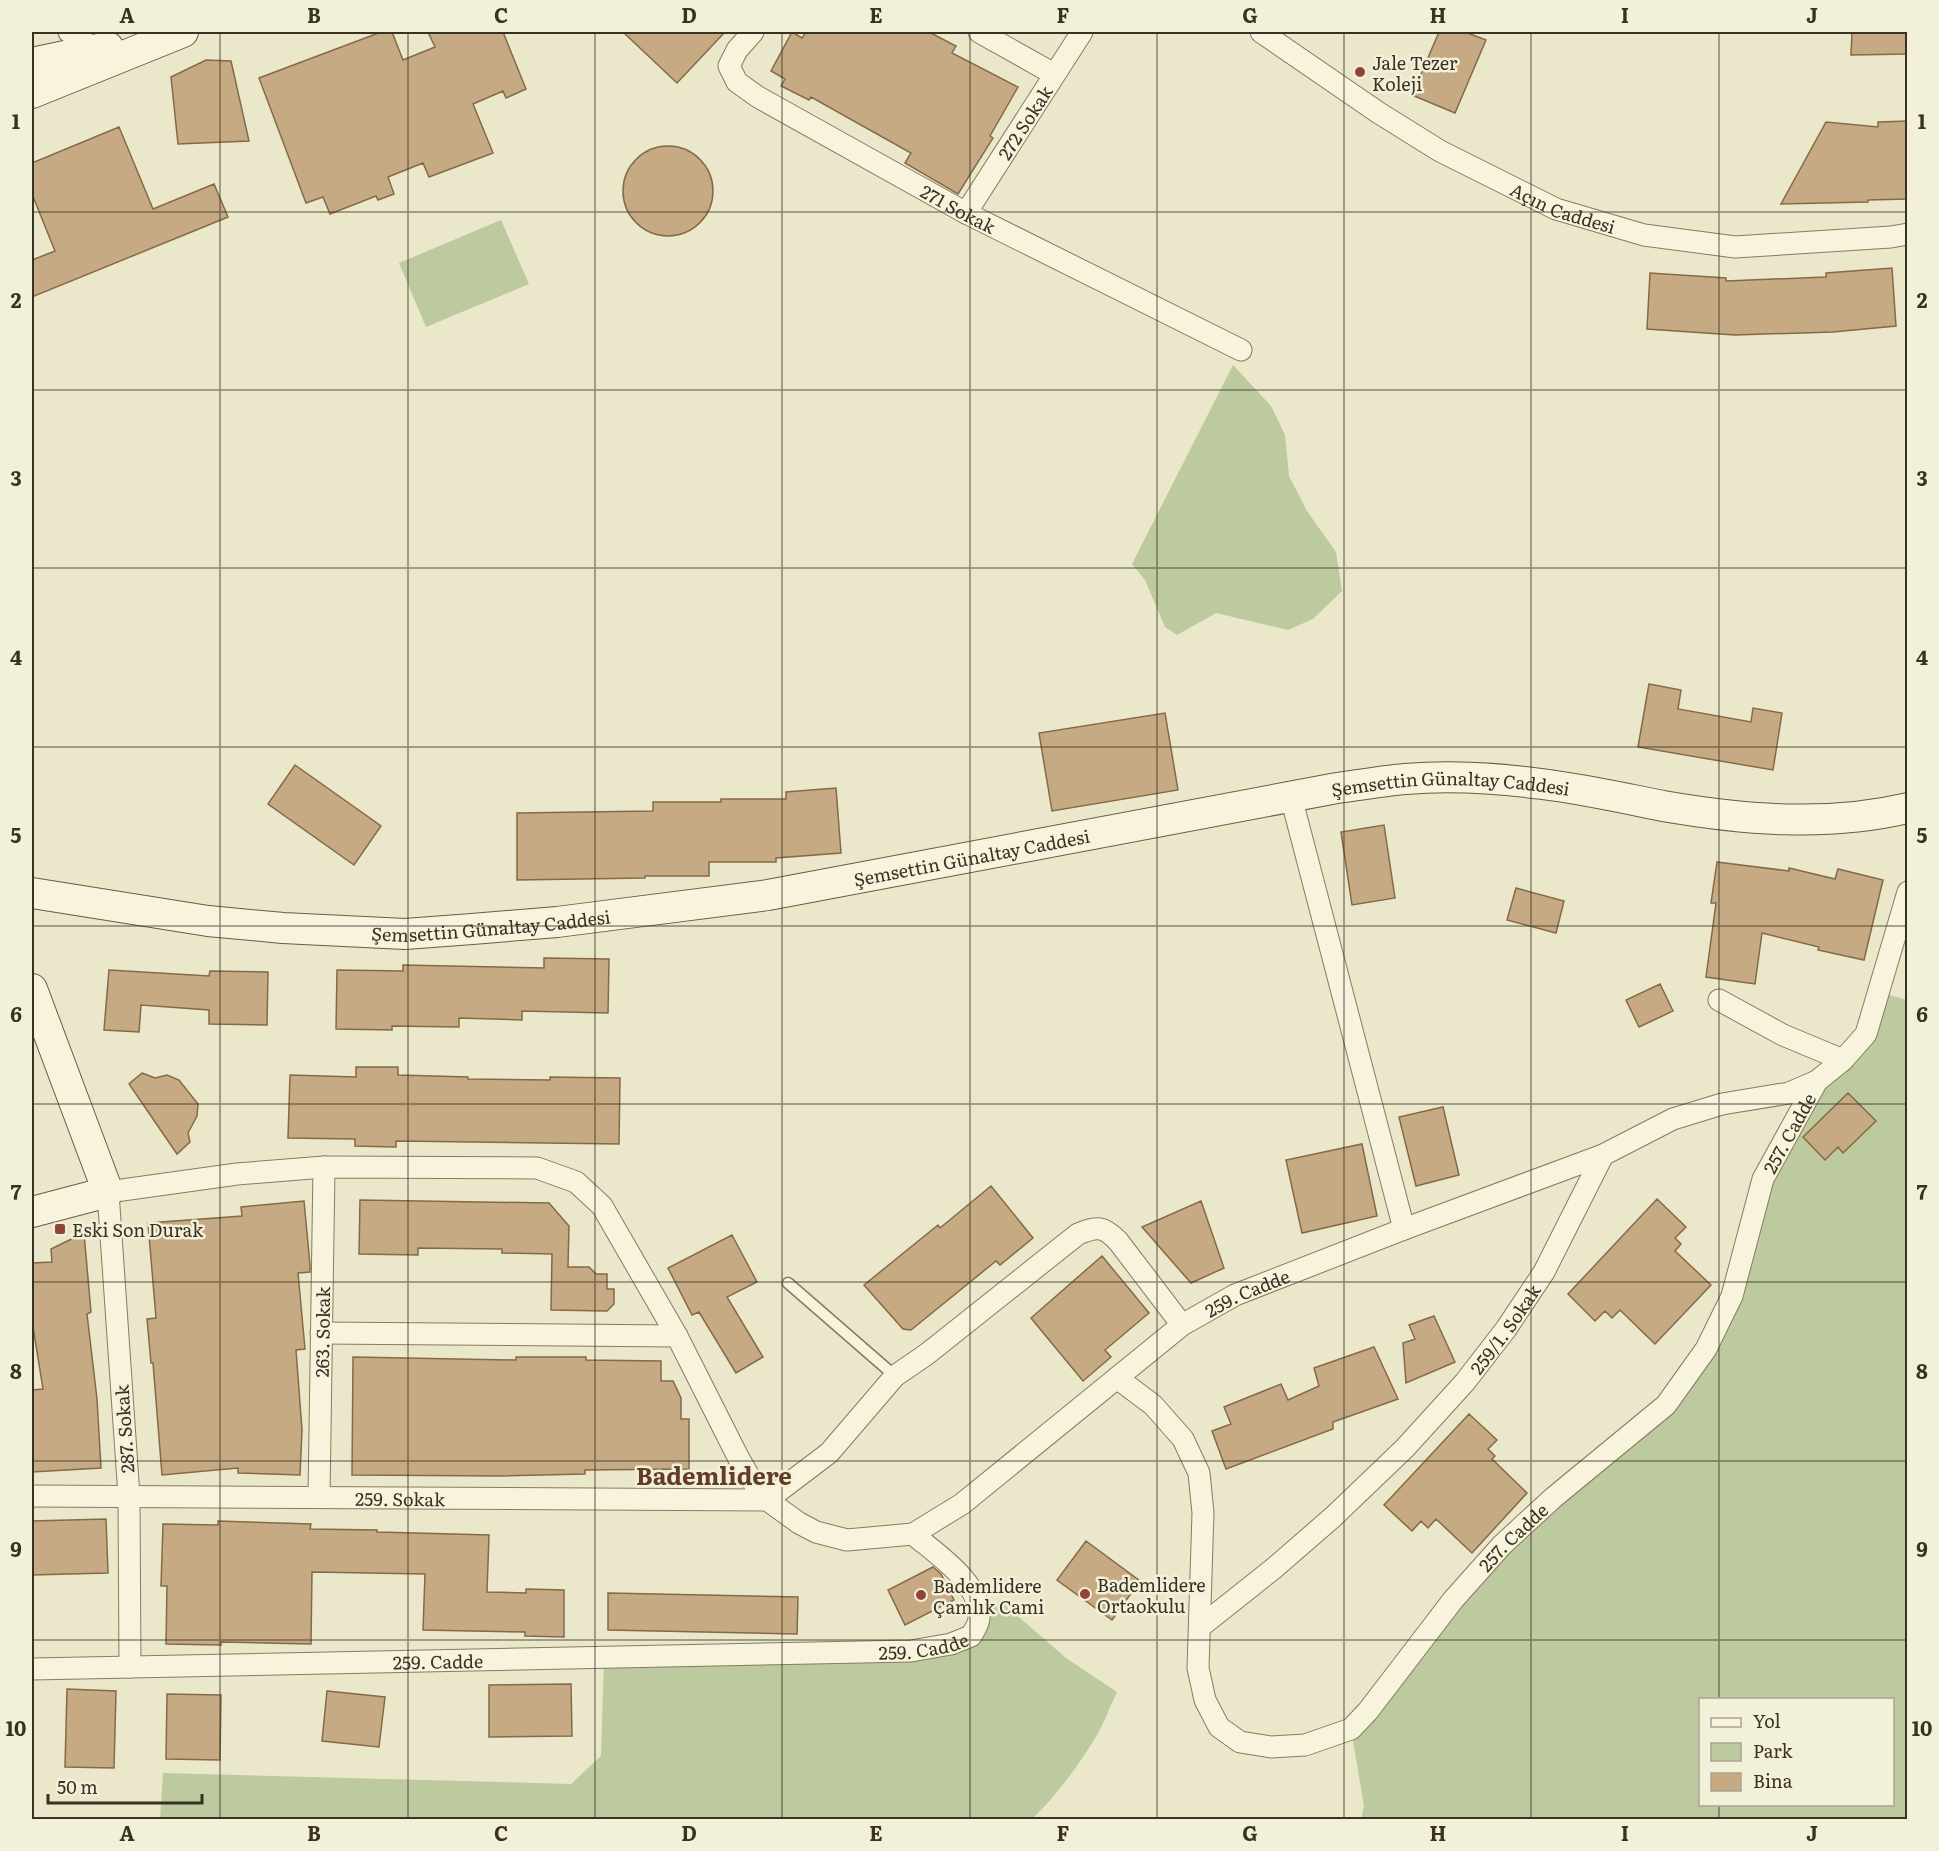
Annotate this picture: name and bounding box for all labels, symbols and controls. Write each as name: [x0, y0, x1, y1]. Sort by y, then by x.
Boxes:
text: A: [119, 0, 135, 29]
text: B: [307, 0, 321, 29]
text: C: [494, 0, 508, 29]
text: D: [681, 0, 697, 29]
text: E: [869, 0, 883, 29]
text: F: [1057, 0, 1070, 29]
text: G: [1242, 0, 1258, 29]
text: H: [1430, 0, 1446, 29]
text: I: [1621, 0, 1629, 29]
text: J: [1806, 0, 1818, 29]
place label: Jale Tezer Koleji: [1372, 49, 1458, 97]
marker: Jale Tezer Koleji: [1353, 65, 1367, 79]
street label: 272 Sokak: [990, 79, 1059, 165]
text: 1: [12, 105, 20, 135]
text: 1: [1918, 105, 1926, 135]
street label: Açın Caddesi: [1506, 175, 1619, 239]
street label: 271 Sokak: [916, 177, 1002, 240]
text: 2: [11, 284, 22, 314]
text: 2: [1917, 284, 1928, 314]
text: 3: [10, 462, 22, 492]
text: 3: [1916, 462, 1928, 492]
text: 4: [10, 641, 22, 671]
text: 4: [1916, 641, 1928, 671]
street label: Şemsettin Günaltay Caddesi: [1329, 764, 1572, 802]
text: 5: [11, 819, 22, 849]
text: 5: [1917, 819, 1928, 849]
street label: Şemsettin Günaltay Caddesi: [851, 821, 1092, 892]
street label: Şemsettin Günaltay Caddesi: [371, 902, 612, 948]
text: 6: [10, 998, 22, 1028]
text: 6: [1916, 998, 1928, 1028]
street label: 257. Cadde: [1755, 1088, 1822, 1178]
text: 7: [11, 1176, 22, 1206]
text: 7: [1917, 1176, 1928, 1206]
place label: Eski Son Durak: [72, 1216, 204, 1243]
marker: Eski Son Durak: [53, 1222, 67, 1236]
street label: 259. Cadde: [1199, 1262, 1293, 1323]
street label: 259/1. Sokak: [1463, 1277, 1547, 1379]
street label: 263. Sokak: [307, 1285, 336, 1378]
text: 8: [10, 1355, 22, 1385]
text: 8: [1916, 1355, 1928, 1385]
street label: 287. Sokak: [107, 1383, 141, 1474]
district label: Bademlidere: [636, 1457, 792, 1492]
street label: 259. Sokak: [355, 1484, 446, 1512]
street label: 257. Cadde: [1472, 1496, 1553, 1577]
text: 9: [10, 1533, 22, 1563]
text: 9: [1916, 1533, 1928, 1563]
place label: Bademlidere Ortaokulu: [1097, 1571, 1206, 1619]
place label: Bademlidere Çamlık Cami: [933, 1572, 1044, 1620]
marker: Bademlidere Ortaokulu: [1078, 1587, 1092, 1601]
marker: Bademlidere Çamlık Cami: [914, 1588, 928, 1602]
street label: 259. Cadde: [878, 1625, 972, 1665]
street label: 259. Cadde: [392, 1646, 483, 1675]
legend: [1699, 1698, 1894, 1806]
text: Yol: [1753, 1707, 1781, 1734]
text: 10: [6, 1712, 26, 1742]
text: 10: [1912, 1712, 1932, 1742]
text: Park: [1753, 1737, 1794, 1764]
scale bar: [48, 1767, 202, 1805]
text: Bina: [1753, 1767, 1793, 1794]
text: 50 m: [57, 1773, 98, 1800]
text: A: [119, 1817, 135, 1847]
text: B: [307, 1817, 321, 1847]
text: C: [494, 1817, 508, 1847]
text: D: [681, 1817, 697, 1847]
text: E: [869, 1817, 883, 1847]
text: F: [1057, 1817, 1070, 1847]
text: G: [1242, 1817, 1258, 1847]
text: H: [1430, 1817, 1446, 1847]
text: I: [1621, 1817, 1629, 1847]
text: J: [1806, 1817, 1818, 1847]

